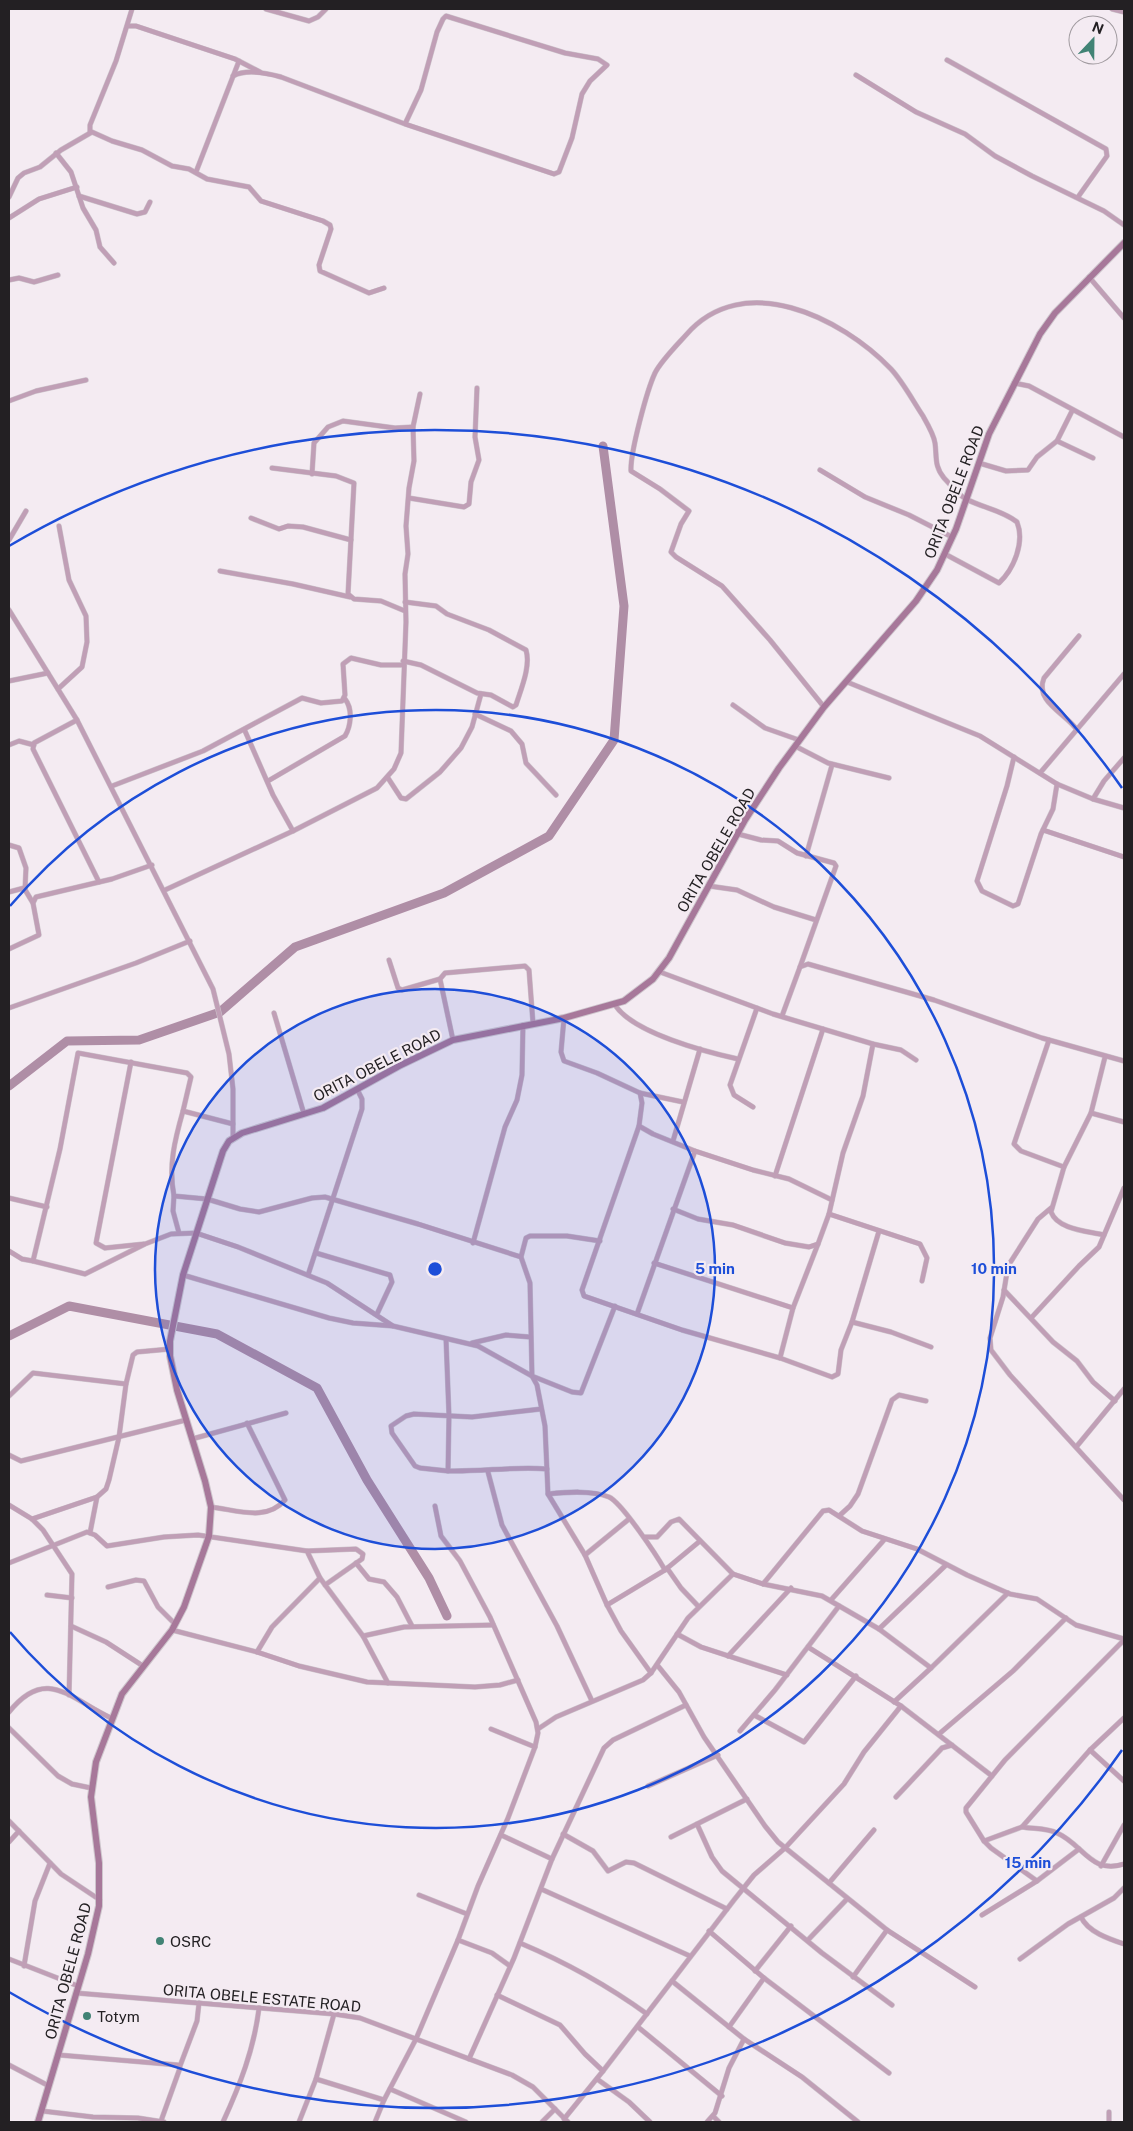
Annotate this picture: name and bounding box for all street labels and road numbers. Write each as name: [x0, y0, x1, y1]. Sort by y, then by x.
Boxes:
street label: ORITA OBELE ROAD: [921, 423, 987, 561]
street label: ORITA OBELE ROAD: [673, 785, 759, 915]
street label: ORITA OBELE ROAD: [310, 1025, 444, 1105]
street label: ORITA OBELE ROAD: [42, 1901, 94, 2041]
street label: ORITA OBELE ESTATE ROAD: [162, 1981, 362, 2015]

